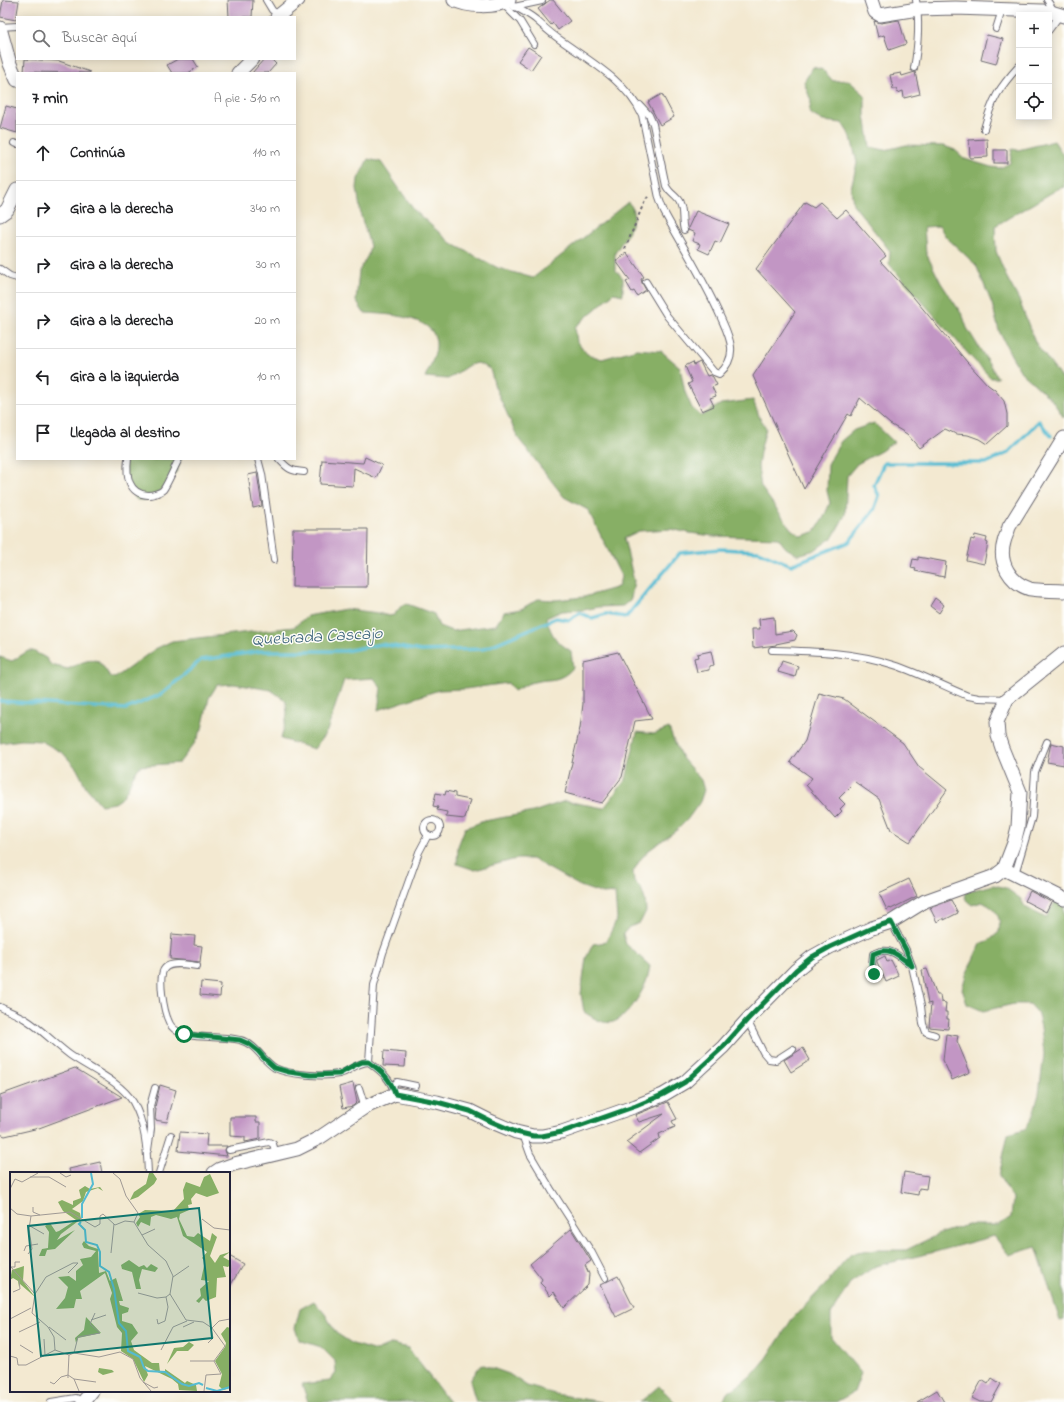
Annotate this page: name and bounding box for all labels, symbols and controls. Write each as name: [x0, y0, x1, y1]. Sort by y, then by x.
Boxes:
map controls: [1016, 12, 1052, 120]
button: +: [1016, 12, 1052, 48]
search box: [16, 16, 296, 60]
icon: search: [30, 27, 52, 49]
text: Buscar aquí: [62, 27, 137, 49]
button: −: [1016, 48, 1052, 84]
button: locate: [1016, 84, 1052, 120]
text: 7 min: [32, 86, 68, 111]
text: A pie · 510 m: [214, 89, 280, 108]
icon: ahead: [32, 142, 54, 164]
text: Continúa: [70, 142, 125, 164]
text: 110 m: [253, 143, 280, 162]
icon: right: [32, 198, 54, 220]
text: Gira a la derecha: [70, 198, 173, 220]
text: 340 m: [250, 199, 280, 218]
icon: right: [32, 254, 54, 276]
text: Gira a la derecha: [70, 254, 173, 276]
text: 30 m: [256, 255, 280, 274]
icon: right: [32, 310, 54, 332]
text: Gira a la derecha: [70, 310, 173, 332]
text: 20 m: [255, 311, 280, 330]
icon: left: [32, 366, 54, 388]
text: Gira a la izquierda: [70, 366, 179, 388]
text: 10 m: [257, 367, 280, 386]
icon: arrive: [32, 422, 54, 444]
text: Llegada al destino: [70, 422, 180, 444]
water label: Quebrada Cascajo: [251, 621, 384, 653]
route end: [865, 965, 883, 983]
route start: [175, 1025, 193, 1043]
inset map: [10, 1172, 230, 1392]

